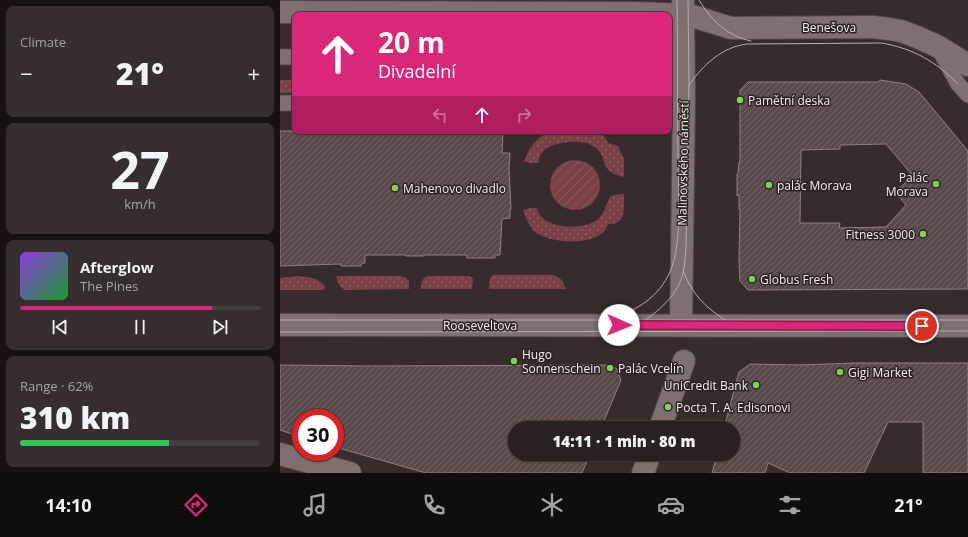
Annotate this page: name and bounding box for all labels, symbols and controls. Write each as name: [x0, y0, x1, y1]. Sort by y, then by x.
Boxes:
street label: Benešova: [802, 19, 856, 36]
text: 20 m: [378, 23, 445, 61]
icon: ahead: [312, 28, 364, 80]
text: Climate: [20, 33, 66, 51]
text: 21°: [116, 53, 164, 94]
text: −: [20, 58, 33, 88]
text: +: [247, 58, 260, 88]
text: Divadelní: [378, 59, 456, 83]
place label: Pamětní deska: [748, 92, 830, 109]
marker: Pamětní deska: [735, 95, 745, 105]
street label: Malinovského náměstí: [673, 99, 693, 226]
icon: left: [429, 104, 451, 126]
icon: ahead: [471, 104, 493, 126]
icon: right: [513, 104, 535, 126]
text: 27: [110, 133, 170, 204]
place label: Palác Morava: [886, 169, 928, 200]
place label: palác Morava: [777, 177, 852, 194]
marker: Palác Morava: [931, 179, 941, 189]
place label: Mahenovo divadlo: [403, 180, 506, 197]
marker: palác Morava: [764, 180, 774, 190]
marker: Mahenovo divadlo: [390, 183, 400, 193]
text: km/h: [124, 195, 156, 213]
place label: Fitness 3000: [845, 226, 915, 243]
marker: Fitness 3000: [918, 229, 928, 239]
text: Afterglow: [80, 257, 154, 277]
place label: Globus Fresh: [760, 271, 833, 288]
marker: Globus Fresh: [747, 274, 757, 284]
text: The Pines: [80, 277, 138, 295]
position arrow: [598, 304, 640, 346]
pin: [905, 309, 939, 343]
icon: arrive: [911, 315, 933, 337]
icon: previous: [49, 316, 71, 338]
icon: pause: [129, 316, 151, 338]
icon: next: [209, 316, 231, 338]
street label: Rooseveltova: [443, 317, 517, 334]
place label: Hugo Sonnenschein: [522, 346, 601, 377]
marker: Hugo Sonnenschein: [509, 356, 519, 366]
place label: Palác Vcelín: [618, 360, 684, 377]
marker: Palác Vcelín: [605, 363, 615, 373]
place label: Gigi Market: [848, 364, 912, 381]
marker: Gigi Market: [835, 367, 845, 377]
text: Range · 62%: [20, 377, 93, 395]
place label: UniCredit Bank: [664, 377, 749, 394]
marker: UniCredit Bank: [751, 380, 761, 390]
text: 310 km: [20, 397, 130, 438]
place label: Pocta T. A. Edisonovi: [676, 399, 791, 416]
marker: Pocta T. A. Edisonovi: [663, 402, 673, 412]
speed limit sign: 30: [292, 409, 344, 461]
text: 14:11 · 1 min · 80 m: [553, 431, 695, 451]
icon: directions: [182, 491, 210, 519]
icon: music: [301, 491, 329, 519]
icon: phone: [420, 491, 448, 519]
icon: climate: [538, 491, 566, 519]
icon: car: [657, 491, 685, 519]
icon: filters: [776, 491, 804, 519]
text: 14:10: [45, 493, 92, 517]
text: 21°: [894, 493, 923, 517]

